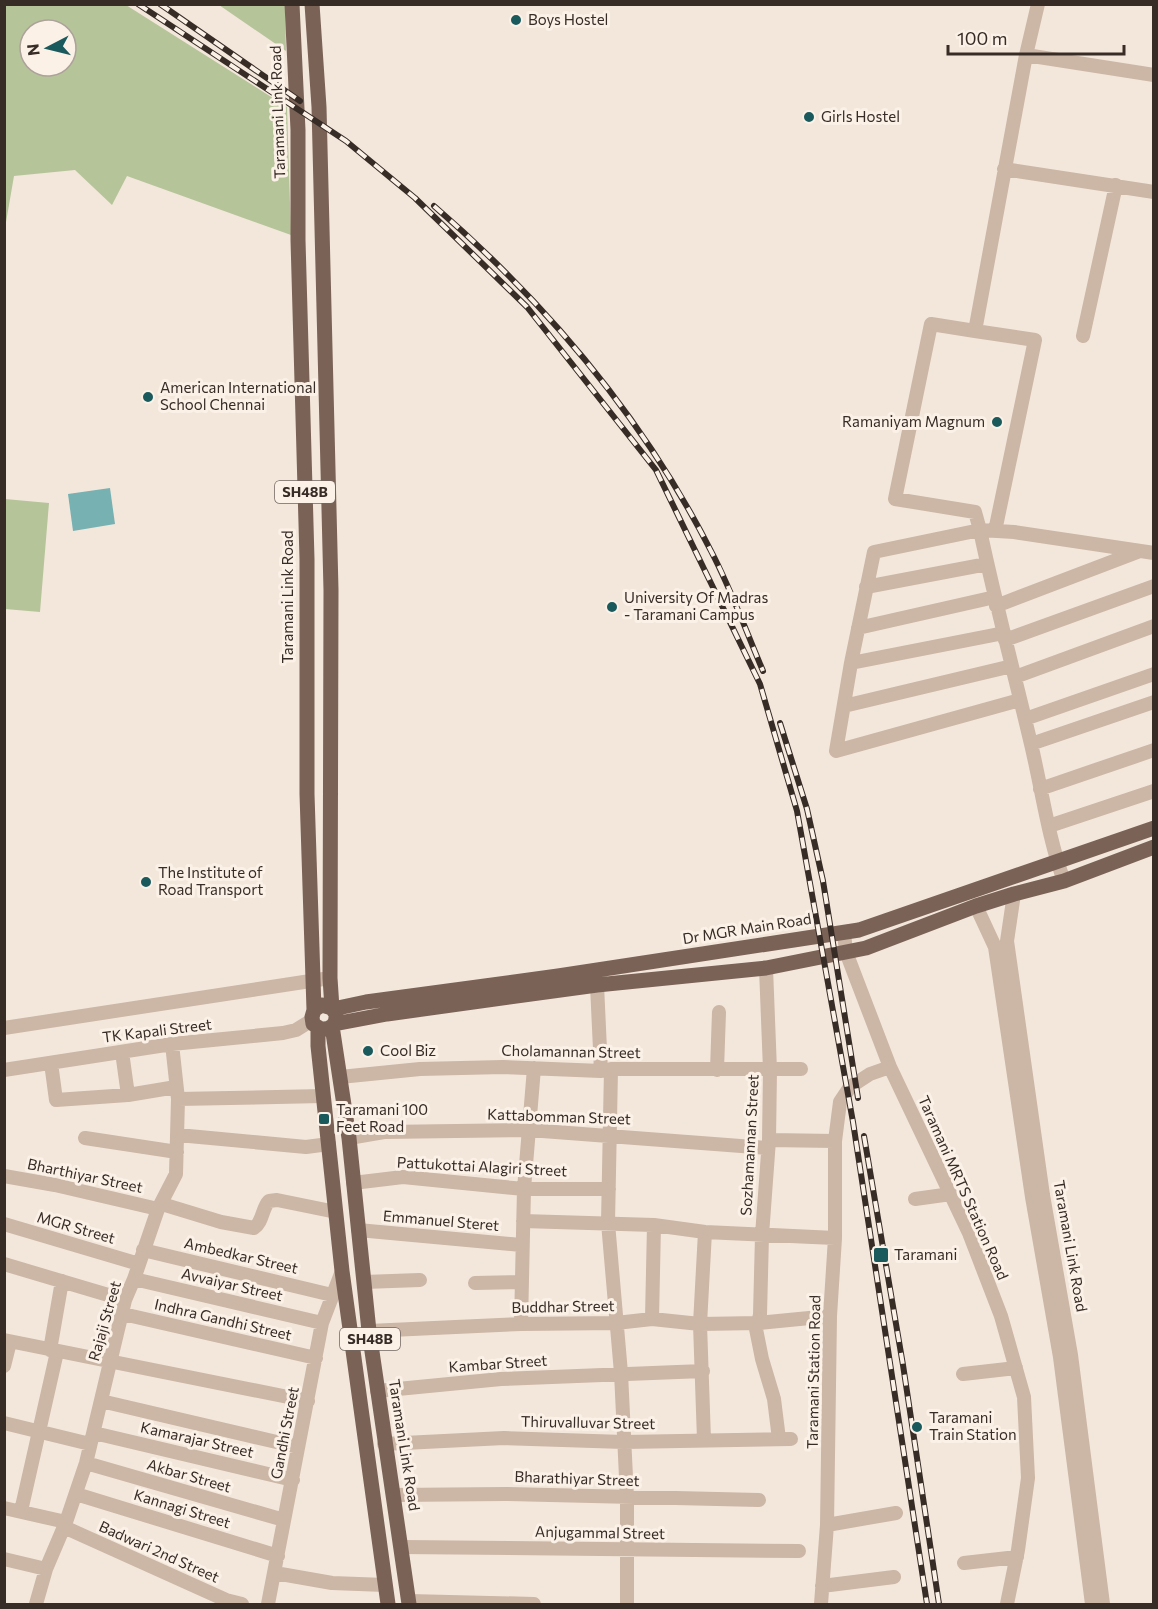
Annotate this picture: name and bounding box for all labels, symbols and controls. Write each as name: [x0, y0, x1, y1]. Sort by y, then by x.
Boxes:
place label: Boys Hostel: [528, 10, 608, 28]
marker: Boys Hostel: [509, 13, 523, 27]
north arrow: [18, 18, 78, 78]
scale bar: [948, 18, 1124, 56]
text: 100 m: [957, 27, 1007, 49]
text: N: [22, 43, 43, 57]
street label: Taramani Link Road: [266, 45, 288, 179]
place label: Girls Hostel: [821, 107, 900, 125]
marker: Girls Hostel: [802, 110, 816, 124]
place label: American International School Chennai: [160, 378, 316, 413]
marker: American International School Chennai: [141, 390, 155, 404]
place label: Ramaniyam Magnum: [842, 412, 985, 430]
marker: Ramaniyam Magnum: [990, 415, 1004, 429]
road number: SH48B: [275, 481, 335, 503]
street label: Taramani Link Road: [278, 530, 296, 664]
place label: University Of Madras - Taramani Campus: [624, 588, 768, 623]
marker: University Of Madras - Taramani Campus: [605, 600, 619, 614]
place label: The Institute of Road Transport: [158, 863, 263, 898]
marker: The Institute of Road Transport: [139, 875, 153, 889]
street label: Dr MGR Main Road: [681, 909, 813, 947]
street label: TK Kapali Street: [101, 1014, 213, 1046]
place label: Cool Biz: [380, 1041, 436, 1059]
street label: Cholamannan Street: [501, 1041, 641, 1061]
marker: Cool Biz: [361, 1044, 375, 1058]
street label: Sozhamannan Street: [736, 1074, 762, 1216]
street label: Taramani MRTS Station Road: [914, 1093, 1012, 1283]
place label: Taramani 100 Feet Road: [336, 1100, 428, 1135]
street label: Kattabomman Street: [487, 1104, 631, 1128]
marker: Taramani 100 Feet Road: [317, 1112, 331, 1126]
street label: Pattukottai Alagiri Street: [396, 1153, 568, 1179]
street label: Bharthiyar Street: [26, 1154, 145, 1196]
street label: Taramani Link Road: [1051, 1179, 1091, 1313]
street label: Emmanuel Steret: [382, 1206, 500, 1234]
street label: MGR Street: [35, 1207, 117, 1247]
street label: Ambedkar Street: [183, 1233, 300, 1277]
marker: Taramani: [872, 1246, 890, 1264]
place label: Taramani: [894, 1246, 957, 1264]
street label: Avvaiyar Street: [180, 1264, 285, 1304]
street label: Rajaji Street: [84, 1279, 124, 1363]
street label: Indhra Gandhi Street: [153, 1294, 294, 1344]
street label: Taramani Station Road: [803, 1295, 823, 1449]
street label: Buddhar Street: [511, 1296, 615, 1316]
road number: SH48B: [340, 1328, 400, 1350]
street label: Kambar Street: [448, 1351, 548, 1375]
street label: Taramani Link Road: [386, 1378, 424, 1512]
street label: Gandhi Street: [266, 1385, 302, 1481]
place label: Taramani Train Station: [929, 1408, 1017, 1443]
street label: Thiruvalluvar Street: [521, 1412, 655, 1432]
street label: Kamarajar Street: [139, 1417, 256, 1461]
marker: Taramani Train Station: [910, 1420, 924, 1434]
street label: Akbar Street: [145, 1454, 233, 1496]
street label: Bharathiyar Street: [514, 1467, 640, 1489]
street label: Kannagi Street: [132, 1485, 233, 1531]
street label: Badwari 2nd Street: [97, 1517, 222, 1586]
street label: Anjugammal Street: [535, 1522, 665, 1542]

